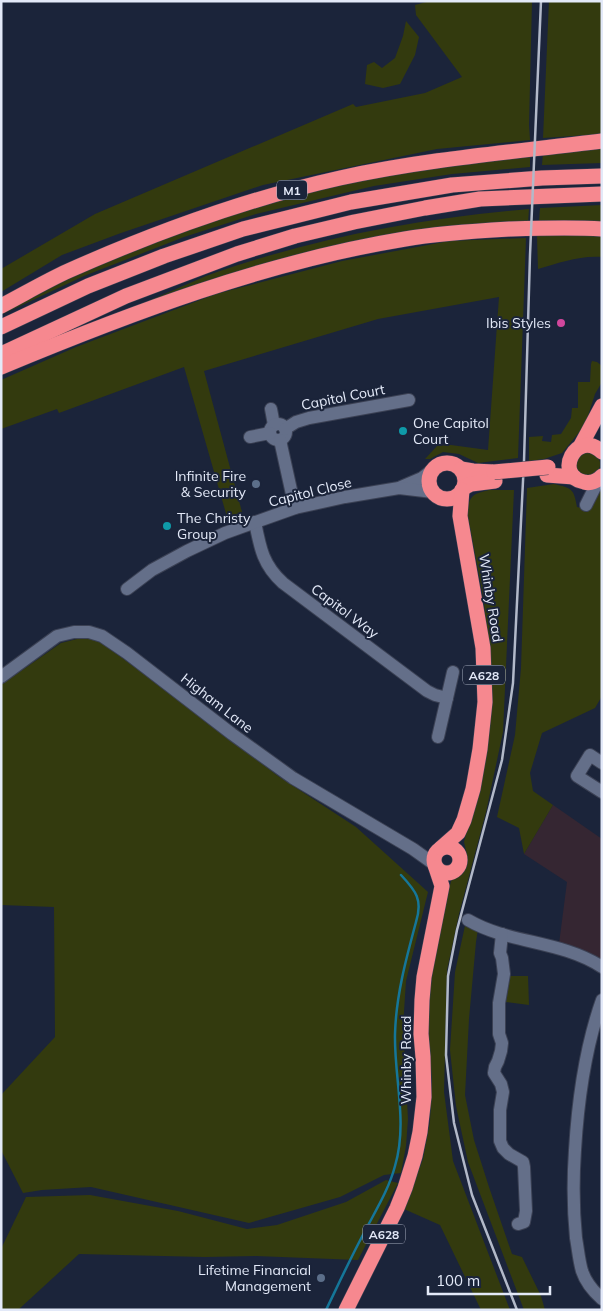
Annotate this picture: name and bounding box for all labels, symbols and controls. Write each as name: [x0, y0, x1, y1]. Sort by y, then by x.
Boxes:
road number: M1: [277, 180, 307, 200]
place label: Ibis Styles: [486, 314, 551, 332]
marker: Ibis Styles: [555, 317, 567, 329]
street label: Capitol Court: [300, 380, 386, 414]
place label: One Capitol Court: [413, 414, 489, 448]
marker: One Capitol Court: [397, 425, 409, 437]
place label: Infinite Fire & Security: [175, 467, 247, 501]
street label: Capitol Close: [267, 473, 353, 511]
marker: Infinite Fire & Security: [250, 478, 262, 490]
place label: The Christy Group: [177, 509, 251, 543]
marker: The Christy Group: [161, 520, 173, 532]
street label: Whinby Road: [475, 553, 507, 643]
street label: Capitol Way: [308, 580, 383, 643]
road number: A628: [463, 666, 505, 684]
street label: Higham Lane: [177, 669, 257, 737]
street label: Whinby Road: [397, 1015, 415, 1105]
road number: A628: [363, 1224, 405, 1244]
place label: Lifetime Financial Management: [198, 1261, 311, 1295]
scale bar: [428, 1264, 550, 1296]
text: 100 m: [436, 1271, 480, 1290]
marker: Lifetime Financial Management: [315, 1272, 327, 1284]

